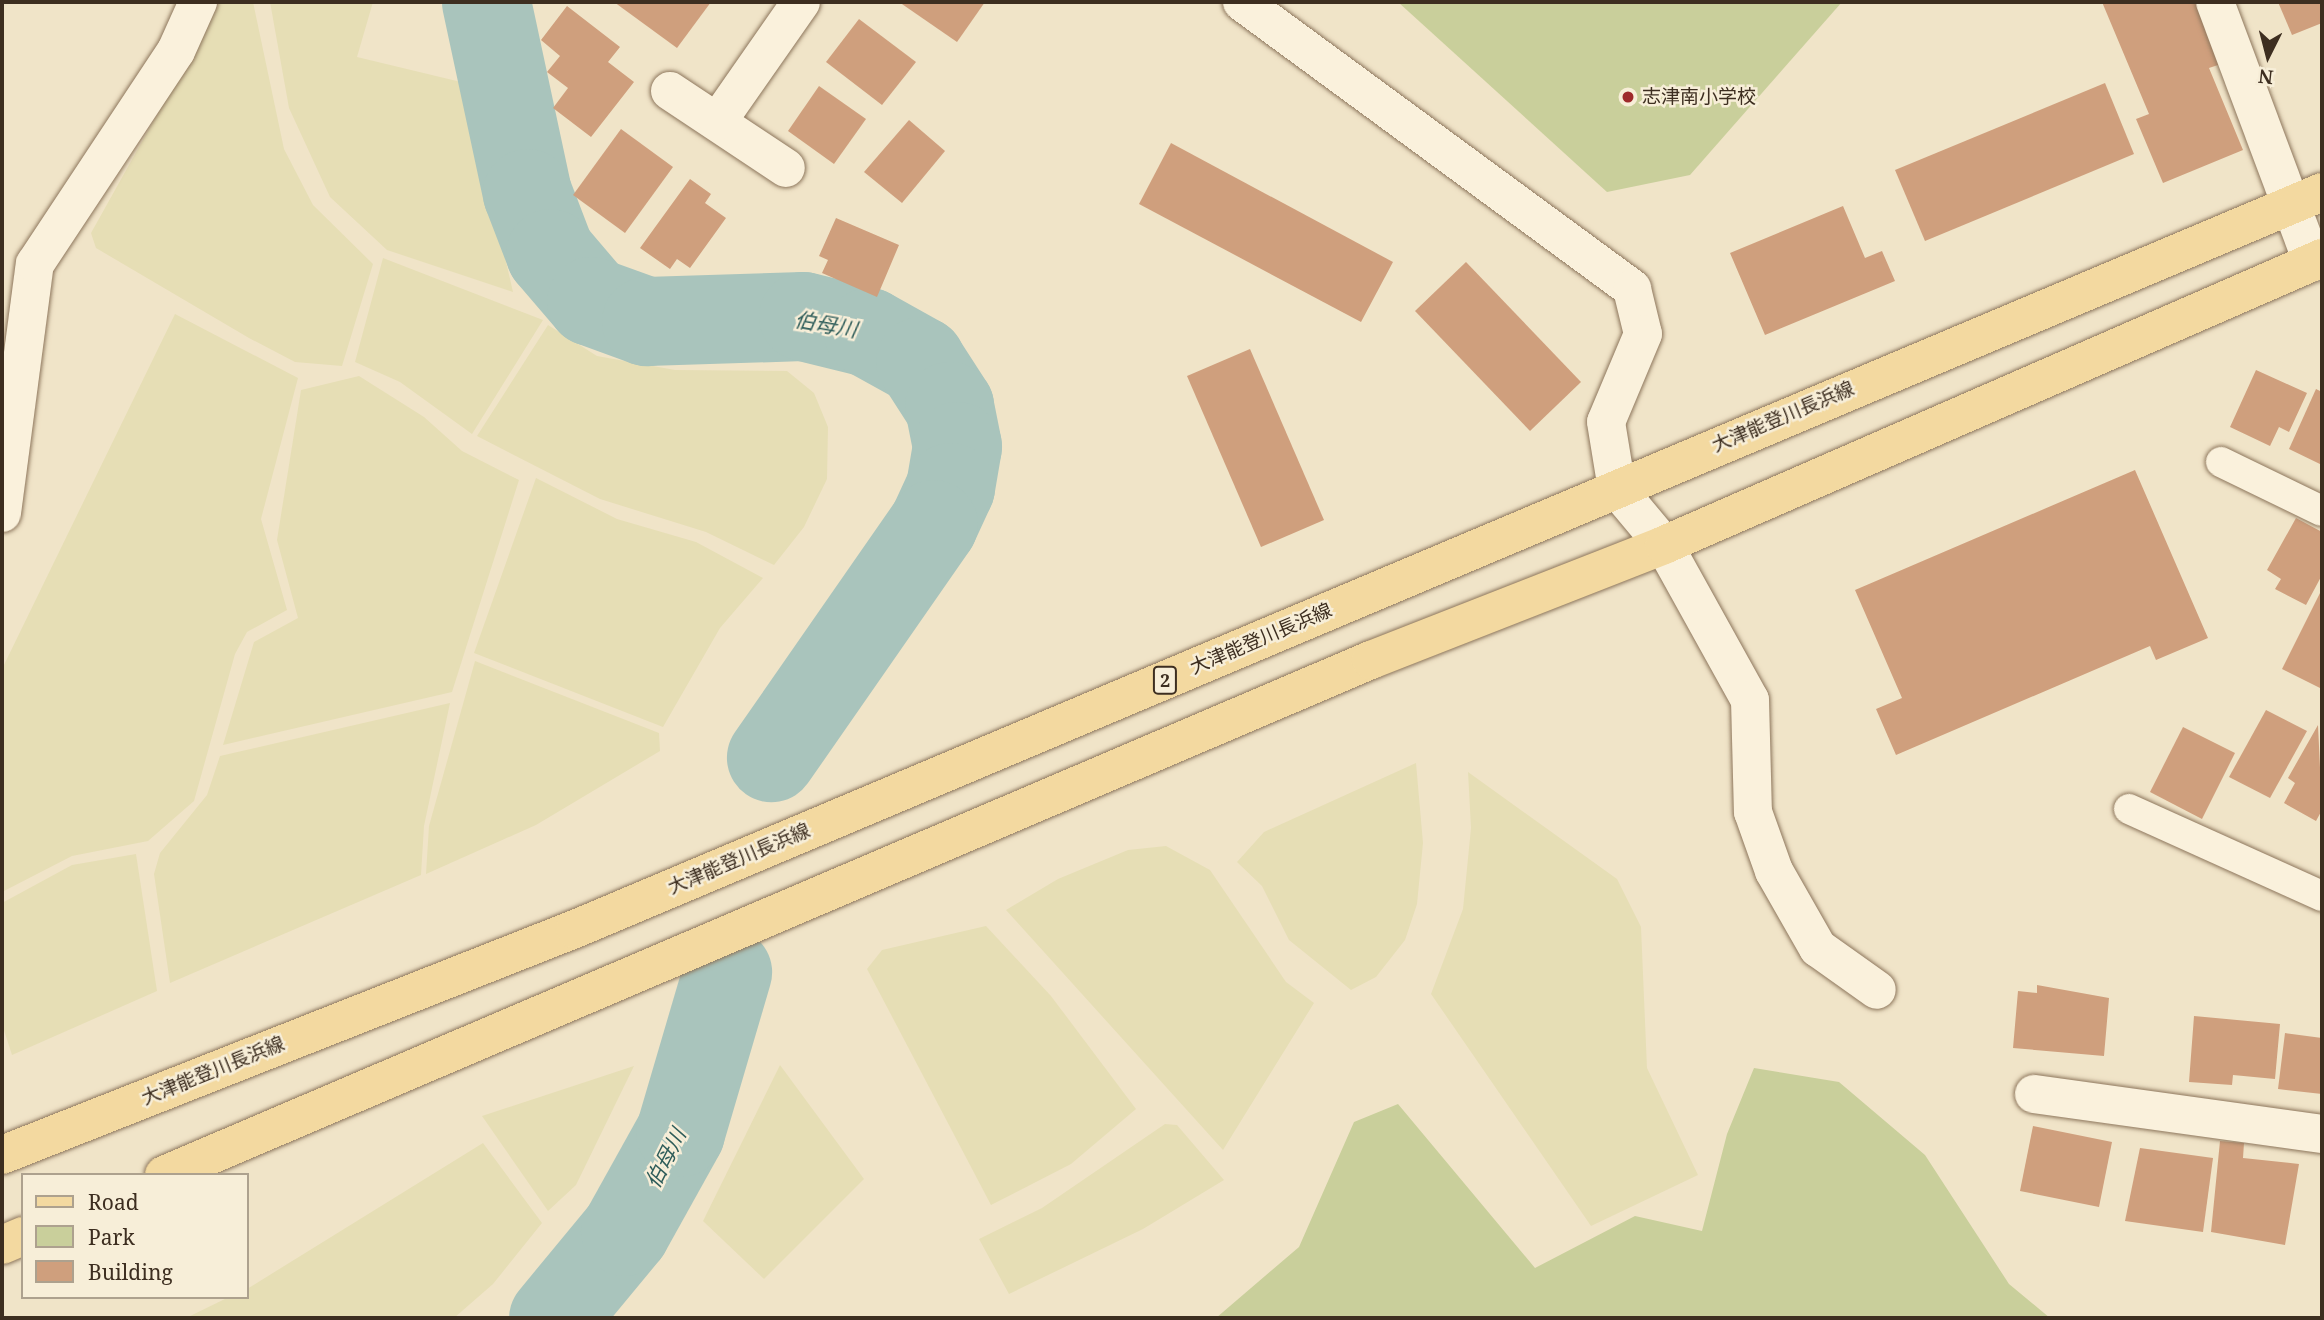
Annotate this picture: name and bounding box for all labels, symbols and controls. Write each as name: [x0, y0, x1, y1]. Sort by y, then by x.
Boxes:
north arrow: [2233, 21, 2303, 91]
text: N: [2257, 63, 2275, 91]
place label: 志津南小学校: [1642, 86, 1756, 108]
marker: 志津南小学校: [1620, 89, 1636, 105]
water label: 伯母川: [793, 306, 859, 342]
street label: 大津能登川長浜線: [1709, 377, 1857, 457]
street label: 大津能登川長浜線: [1187, 599, 1335, 679]
road number: 2: [1153, 666, 1177, 694]
street label: 大津能登川長浜線: [665, 819, 813, 899]
street label: 大津能登川長浜線: [138, 1032, 288, 1110]
water label: 伯母川: [639, 1124, 691, 1192]
legend: [21, 1173, 248, 1299]
text: Road: [88, 1188, 139, 1216]
text: Park: [88, 1223, 135, 1251]
text: Building: [88, 1258, 173, 1286]

